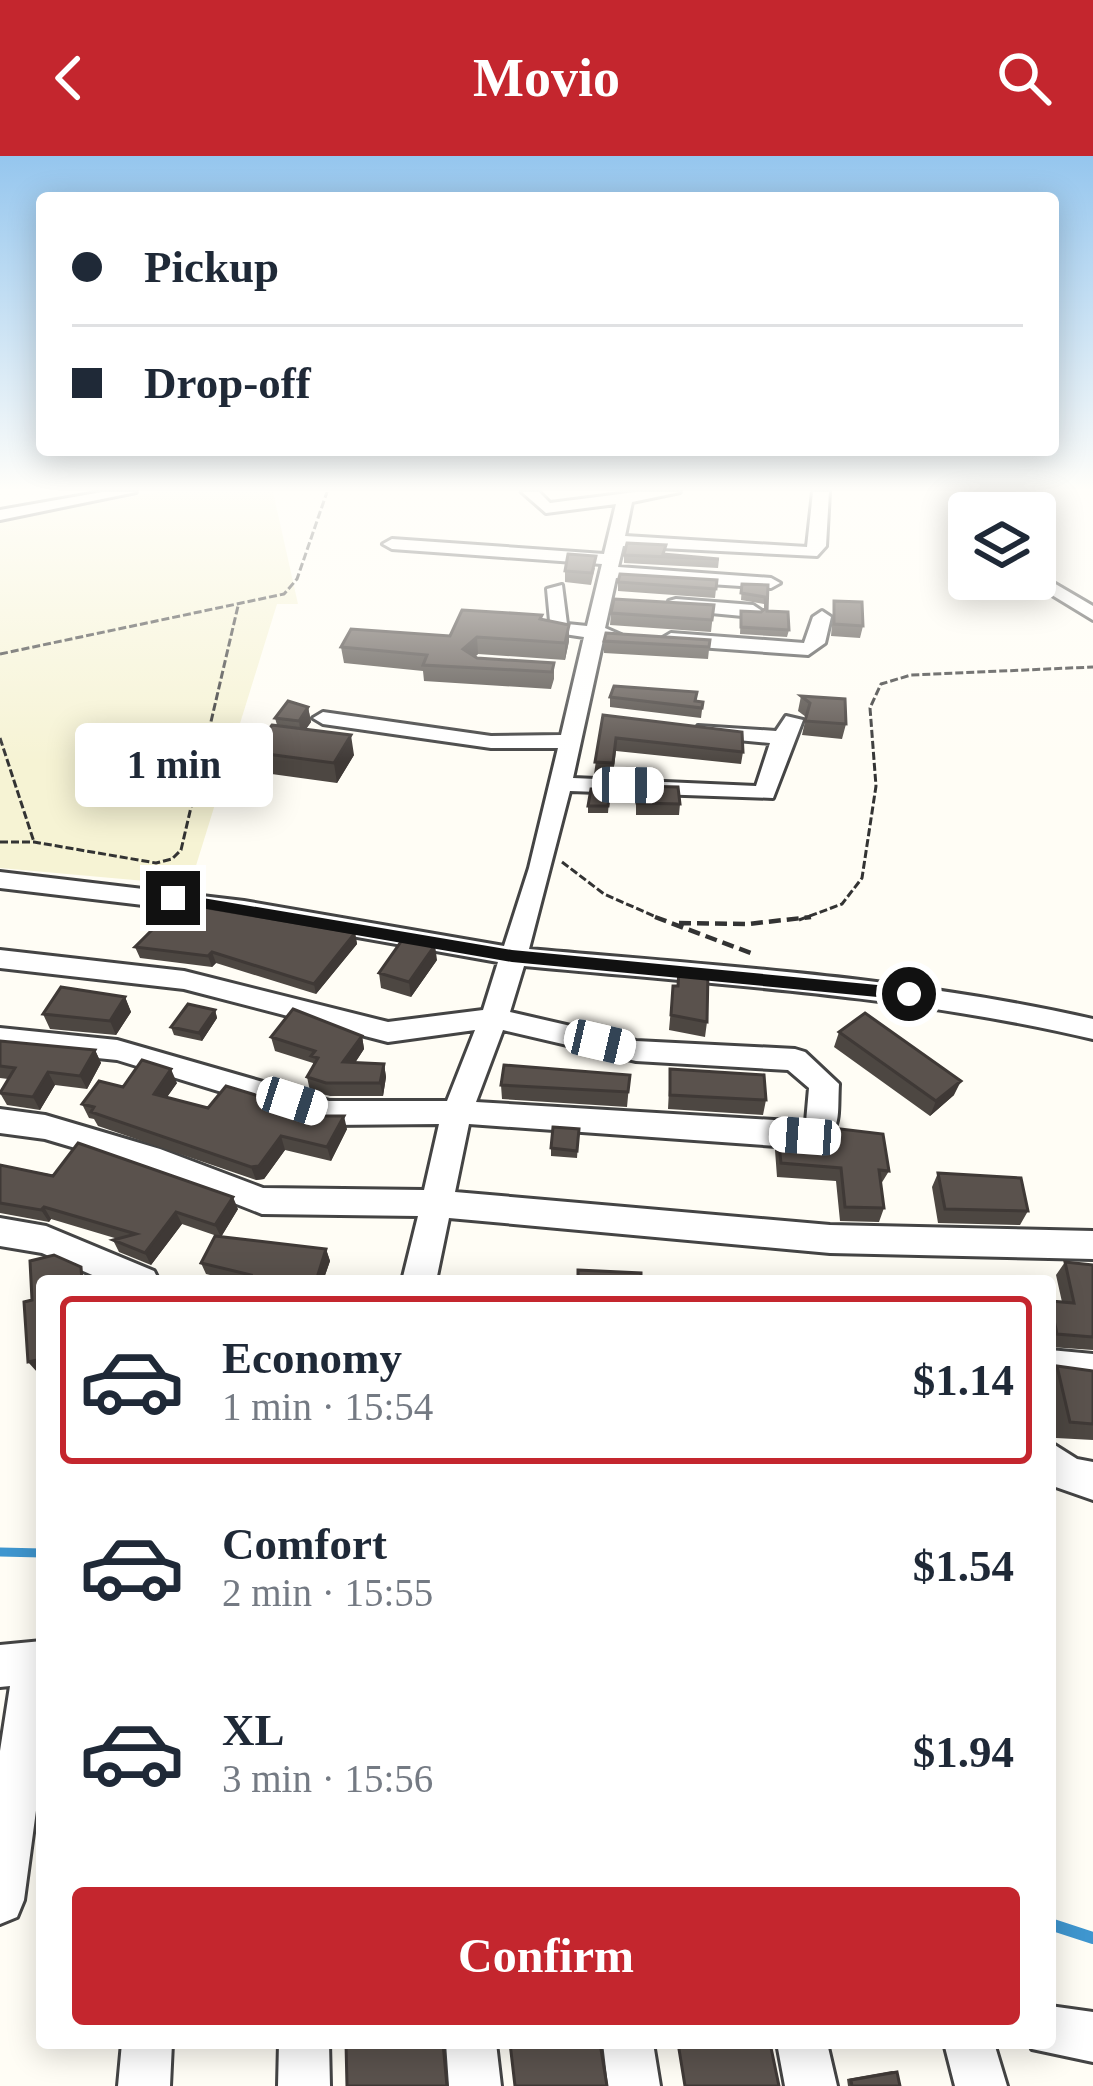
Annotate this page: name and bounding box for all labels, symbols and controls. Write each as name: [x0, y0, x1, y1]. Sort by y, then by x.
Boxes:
icon: back: [36, 45, 102, 111]
icon: search: [991, 45, 1057, 111]
text: Movio: [473, 48, 620, 108]
text: Pickup: [144, 242, 279, 292]
text: Drop-off: [144, 358, 311, 408]
map controls: [948, 492, 1056, 600]
button: layers: [948, 492, 1056, 600]
callout: 1 min: [74, 724, 272, 808]
text: 1 min: [127, 743, 221, 786]
car: [592, 766, 664, 804]
route end: [146, 871, 200, 925]
route start: [882, 967, 936, 1021]
car: [561, 1016, 639, 1068]
car: [252, 1073, 332, 1129]
car: [768, 1116, 842, 1156]
icon: car: [78, 1326, 186, 1434]
text: Economy: [222, 1333, 402, 1383]
text: $1.14: [913, 1355, 1014, 1405]
text: 1 min · 15:54: [222, 1385, 433, 1428]
icon: car: [78, 1512, 186, 1620]
text: Comfort: [222, 1519, 387, 1569]
text: $1.54: [913, 1541, 1014, 1591]
text: 2 min · 15:55: [222, 1571, 433, 1614]
icon: car: [78, 1698, 186, 1806]
text: XL: [222, 1705, 285, 1755]
text: $1.94: [913, 1727, 1014, 1777]
text: 3 min · 15:56: [222, 1757, 433, 1800]
button: Confirm: [72, 1887, 1020, 2025]

